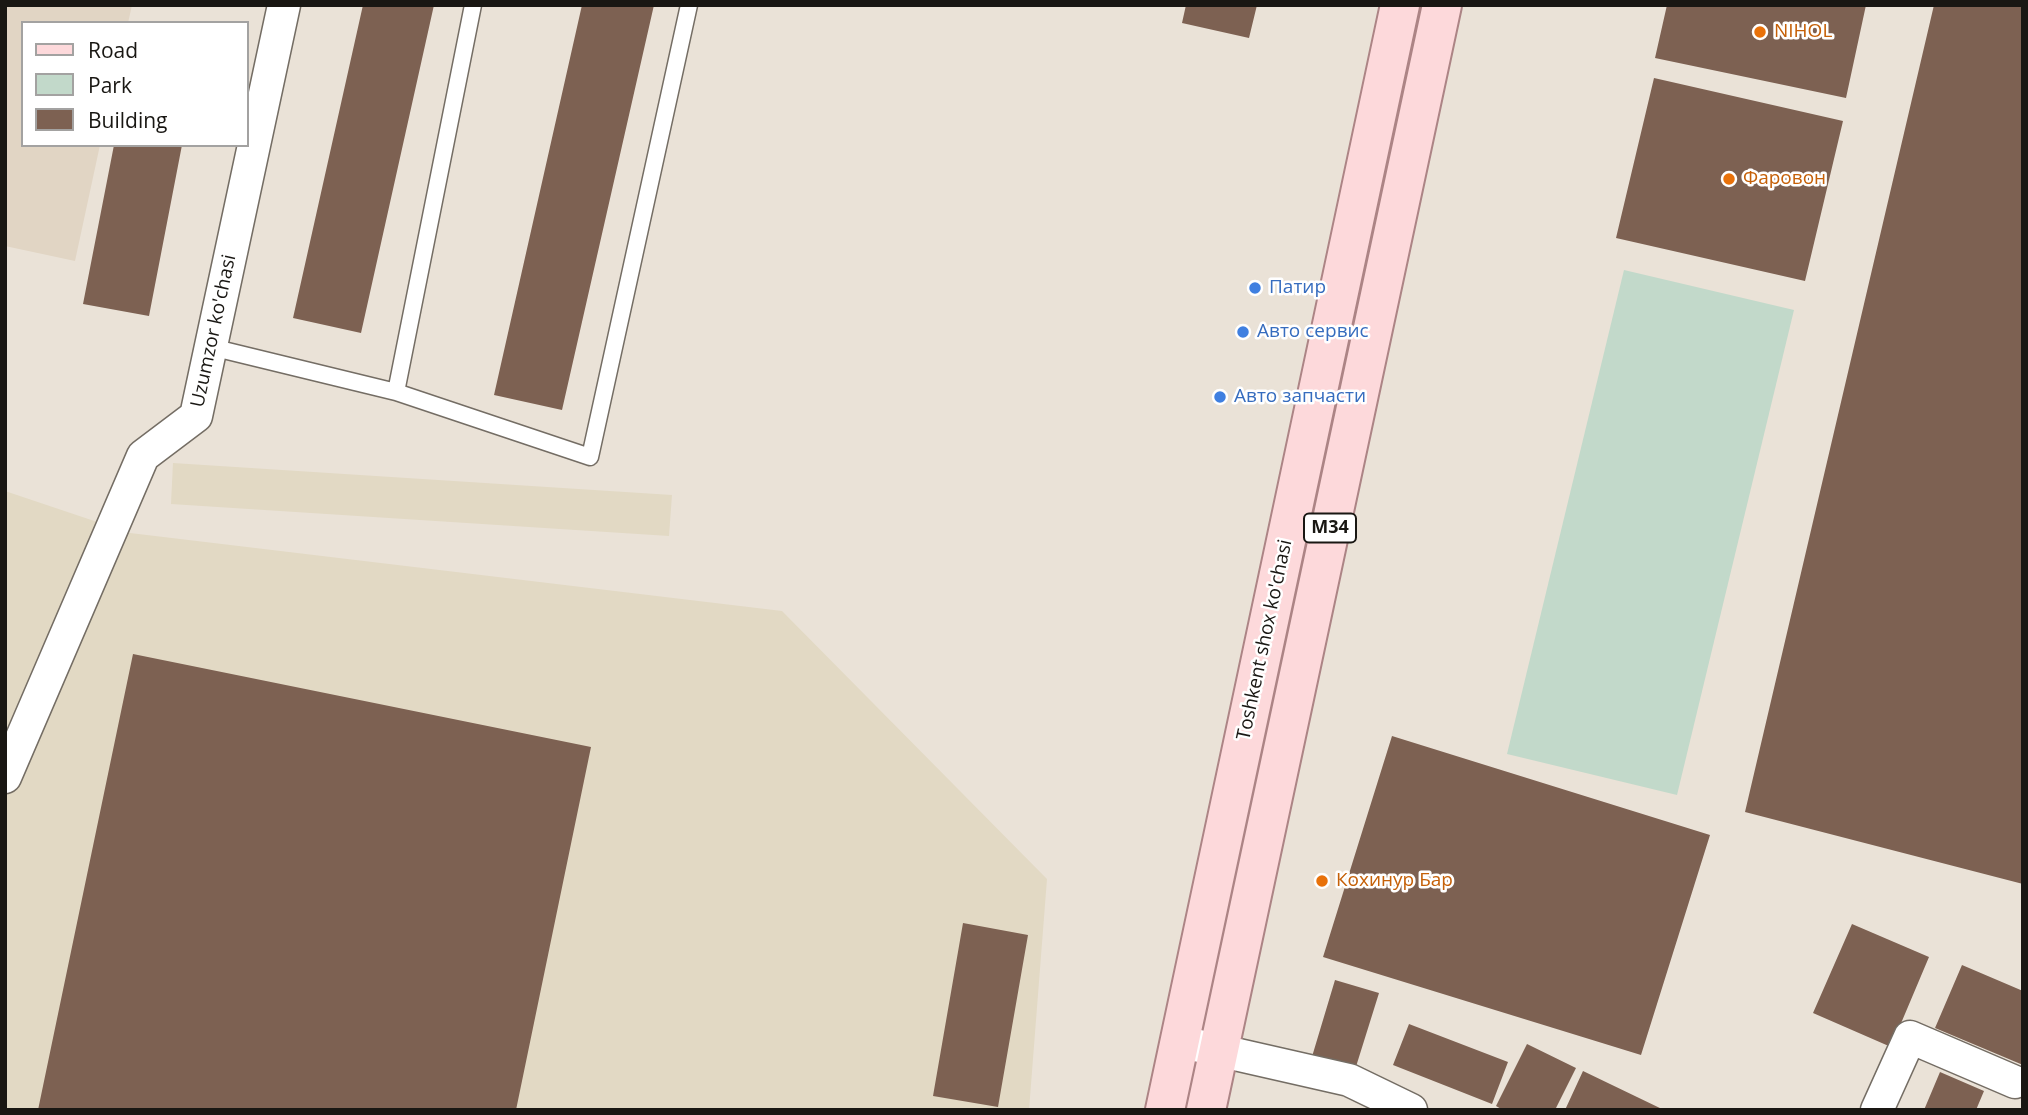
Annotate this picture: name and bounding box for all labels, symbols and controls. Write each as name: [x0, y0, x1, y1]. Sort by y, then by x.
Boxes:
legend: [21, 21, 248, 147]
place label: NIHOL: [1774, 21, 1832, 43]
marker: NIHOL: [1752, 24, 1768, 40]
text: Road: [88, 36, 138, 64]
text: Park: [88, 71, 132, 99]
text: Building: [88, 106, 167, 134]
place label: Фаровон: [1743, 168, 1826, 190]
marker: Фаровон: [1721, 171, 1737, 187]
street label: Uzumzor ko'chasi: [187, 252, 241, 410]
place label: Патир: [1269, 277, 1326, 299]
marker: Патир: [1247, 280, 1263, 296]
place label: Авто сервис: [1257, 321, 1369, 343]
marker: Авто сервис: [1235, 324, 1251, 340]
place label: Авто запчасти: [1234, 386, 1366, 408]
marker: Авто запчасти: [1212, 389, 1228, 405]
road number: M34: [1304, 514, 1356, 542]
street label: Toshkent shox ko'chasi: [1233, 538, 1297, 742]
place label: Кохинур Бар: [1336, 870, 1453, 892]
marker: Кохинур Бар: [1314, 873, 1330, 889]

